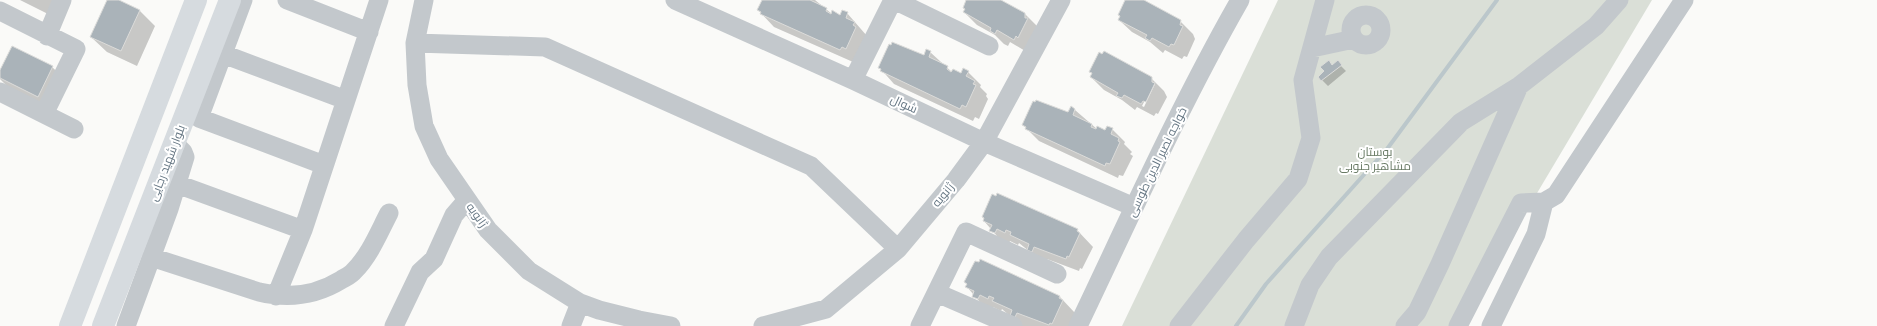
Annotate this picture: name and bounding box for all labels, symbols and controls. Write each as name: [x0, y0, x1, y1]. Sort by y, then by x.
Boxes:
street label: شوال: [888, 92, 920, 116]
street label: خواجه نصیر الدین طوسی: [1124, 105, 1190, 219]
street label: بلوار شهید رجایی: [146, 123, 188, 203]
park label: بوستان مشاهیر جنوبی: [1339, 145, 1411, 173]
street label: ژانویه: [929, 180, 957, 210]
street label: ژانویه: [464, 200, 491, 231]

